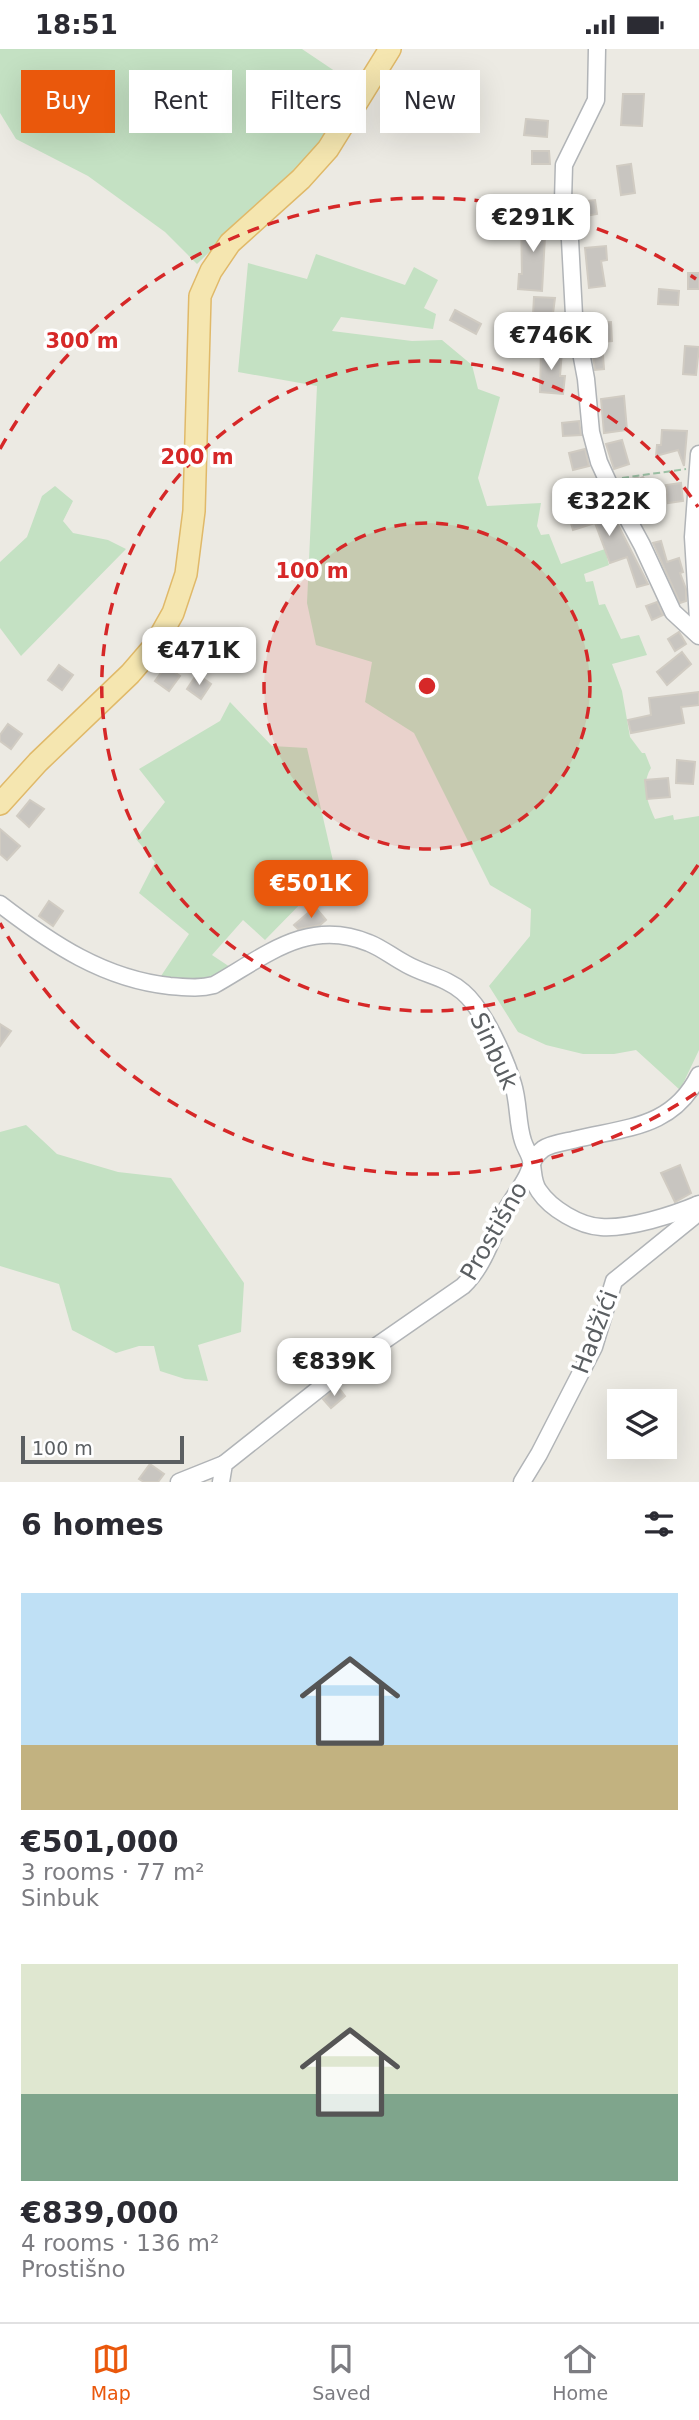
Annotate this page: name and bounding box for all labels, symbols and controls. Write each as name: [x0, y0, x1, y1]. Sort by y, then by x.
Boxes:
text: 18:51: [35, 10, 118, 40]
chip: Buy: [21, 70, 115, 133]
chip: Rent: [129, 70, 232, 133]
chip: Filters: [246, 70, 366, 133]
chip: New: [380, 70, 480, 133]
pin: €291K: [484, 195, 582, 254]
text: €291K: [492, 204, 574, 230]
pin: €746K: [502, 313, 600, 372]
text: €746K: [510, 322, 592, 348]
text: 300 m: [45, 329, 119, 353]
text: 200 m: [160, 445, 234, 469]
pin: €322K: [560, 479, 658, 538]
text: €322K: [568, 488, 650, 514]
text: 100 m: [275, 559, 349, 583]
pin: €471K: [150, 627, 248, 687]
text: €471K: [158, 637, 240, 663]
centre of rings: [415, 674, 439, 698]
pin: €501K: [262, 861, 360, 920]
text: €501K: [270, 870, 352, 896]
street label: Sinbuk: [464, 1008, 524, 1094]
street label: Prostišno: [455, 1177, 533, 1285]
street label: Hadžići: [566, 1286, 624, 1378]
pin: €839K: [285, 1339, 383, 1398]
text: €839K: [293, 1348, 375, 1374]
map controls: [607, 1389, 677, 1459]
button: layers: [607, 1389, 677, 1459]
scale bar: [21, 1433, 184, 1465]
text: 100 m: [32, 1437, 93, 1459]
icon: filters: [640, 1505, 678, 1543]
text: 6 homes: [21, 1507, 164, 1542]
icon: home: [287, 1638, 413, 1764]
text: €501,000: [21, 1824, 179, 1859]
text: 3 rooms · 77 m²: [21, 1859, 205, 1885]
text: Sinbuk: [21, 1885, 99, 1911]
icon: home: [287, 2009, 413, 2135]
text: €839,000: [21, 2195, 179, 2230]
text: 4 rooms · 136 m²: [21, 2230, 219, 2256]
text: Prostišno: [21, 2256, 126, 2282]
tab: Map: [91, 2340, 131, 2404]
tab: Saved: [312, 2340, 371, 2404]
tab: Home: [552, 2340, 608, 2404]

